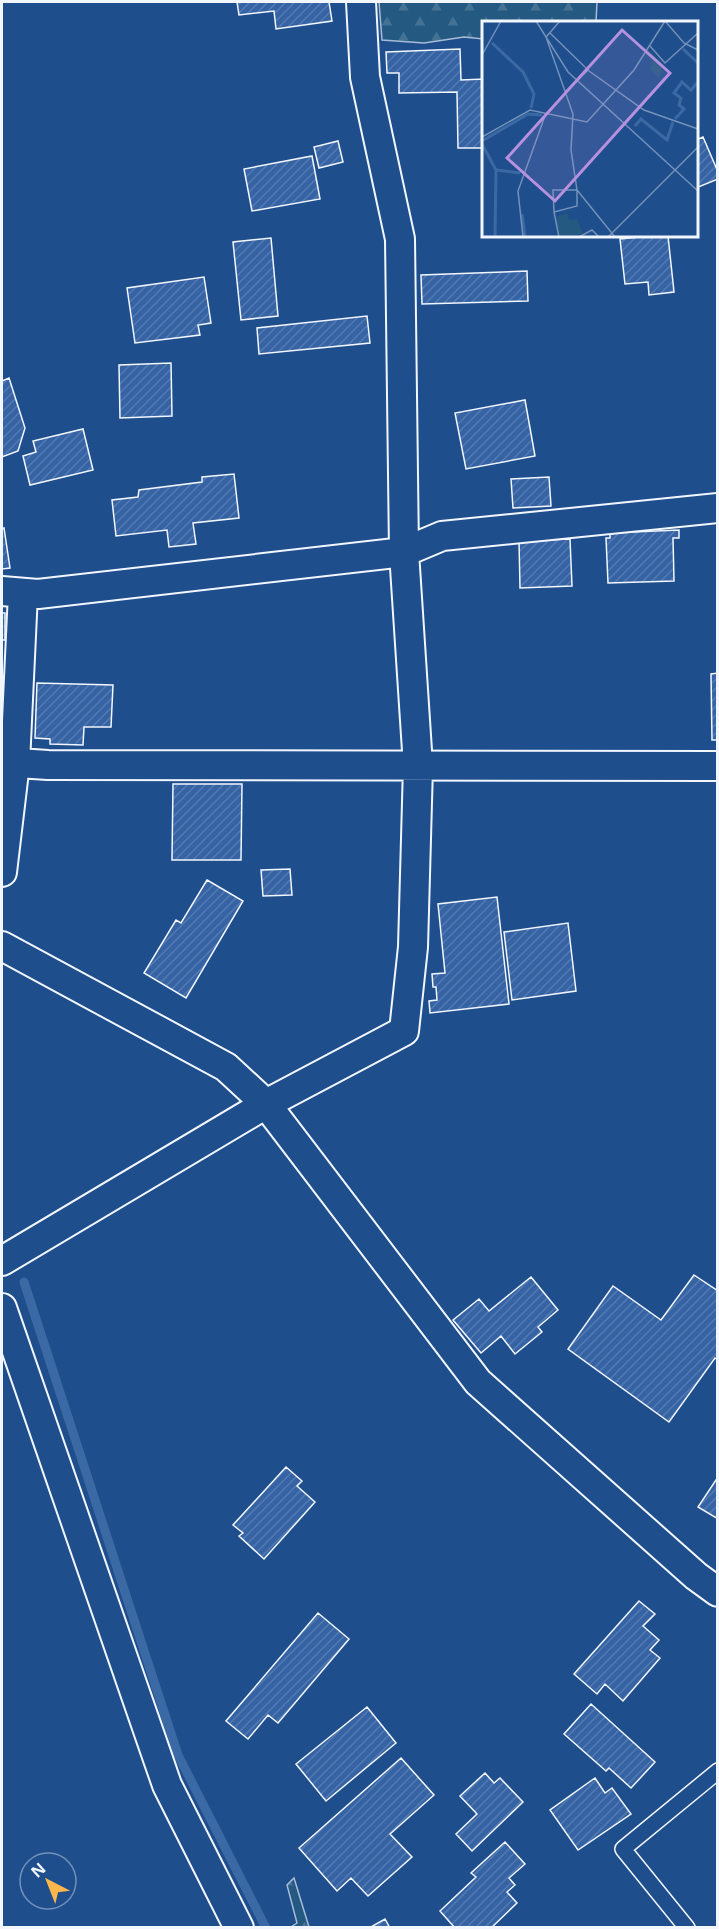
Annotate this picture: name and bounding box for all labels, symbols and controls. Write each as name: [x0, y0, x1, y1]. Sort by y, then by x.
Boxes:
inset map: [482, 21, 698, 237]
north arrow: [18, 1851, 78, 1911]
text: N: [26, 1857, 50, 1882]

